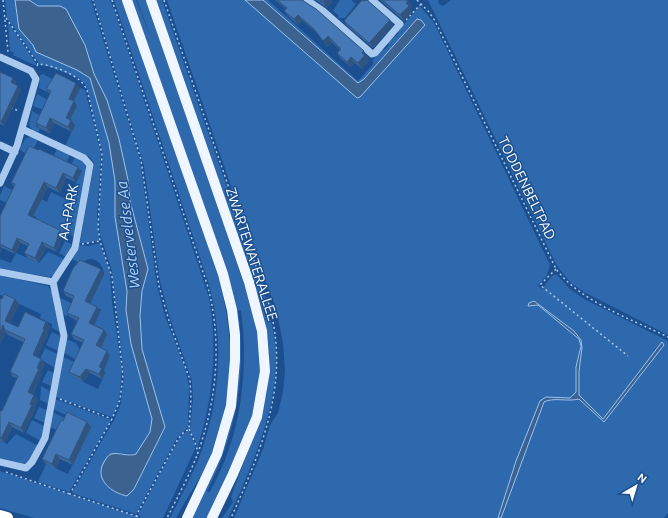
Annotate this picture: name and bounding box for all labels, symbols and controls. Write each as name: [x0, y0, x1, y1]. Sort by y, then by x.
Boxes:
street label: TODDENBELTPAD: [495, 134, 559, 242]
water label: Westerveldse Aa: [113, 180, 143, 290]
street label: AA-PARK: [55, 182, 81, 241]
street label: ZWARTEWATERALLEE: [223, 185, 281, 323]
north arrow: [616, 466, 656, 506]
text: N: [635, 471, 649, 485]

